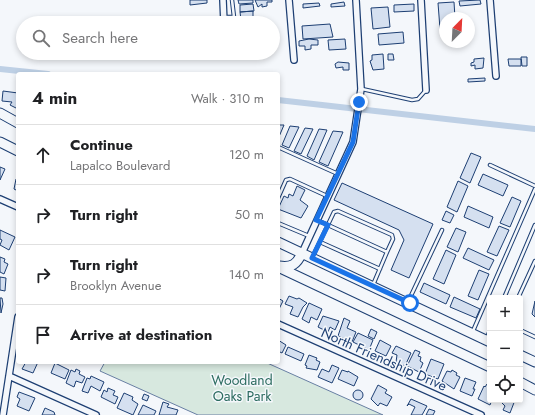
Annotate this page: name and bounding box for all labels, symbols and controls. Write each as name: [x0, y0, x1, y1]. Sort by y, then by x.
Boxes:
north arrow: [439, 12, 475, 48]
search box: [16, 16, 280, 60]
icon: search: [30, 27, 52, 49]
text: Search here: [62, 27, 138, 49]
text: 4 min: [32, 86, 77, 110]
text: Walk · 310 m: [191, 89, 264, 108]
route end: [350, 93, 368, 111]
text: Continue: [70, 134, 133, 156]
icon: ahead: [32, 144, 54, 166]
text: 120 m: [229, 145, 264, 164]
text: Lapalco Boulevard: [70, 156, 170, 175]
icon: right: [32, 204, 54, 226]
text: Turn right: [70, 204, 138, 226]
text: 50 m: [235, 205, 264, 224]
text: Turn right: [70, 254, 138, 276]
icon: right: [32, 264, 54, 286]
text: 140 m: [229, 265, 264, 284]
text: Brooklyn Avenue: [70, 276, 161, 295]
route start: [401, 294, 419, 312]
map controls: [487, 295, 523, 403]
button: +: [487, 295, 523, 331]
street label: North Friendship Drive: [318, 322, 450, 396]
icon: arrive: [32, 324, 54, 346]
text: Arrive at destination: [70, 324, 212, 346]
button: −: [487, 331, 523, 367]
button: locate: [487, 367, 523, 403]
park label: Woodland Oaks Park: [211, 370, 273, 406]

